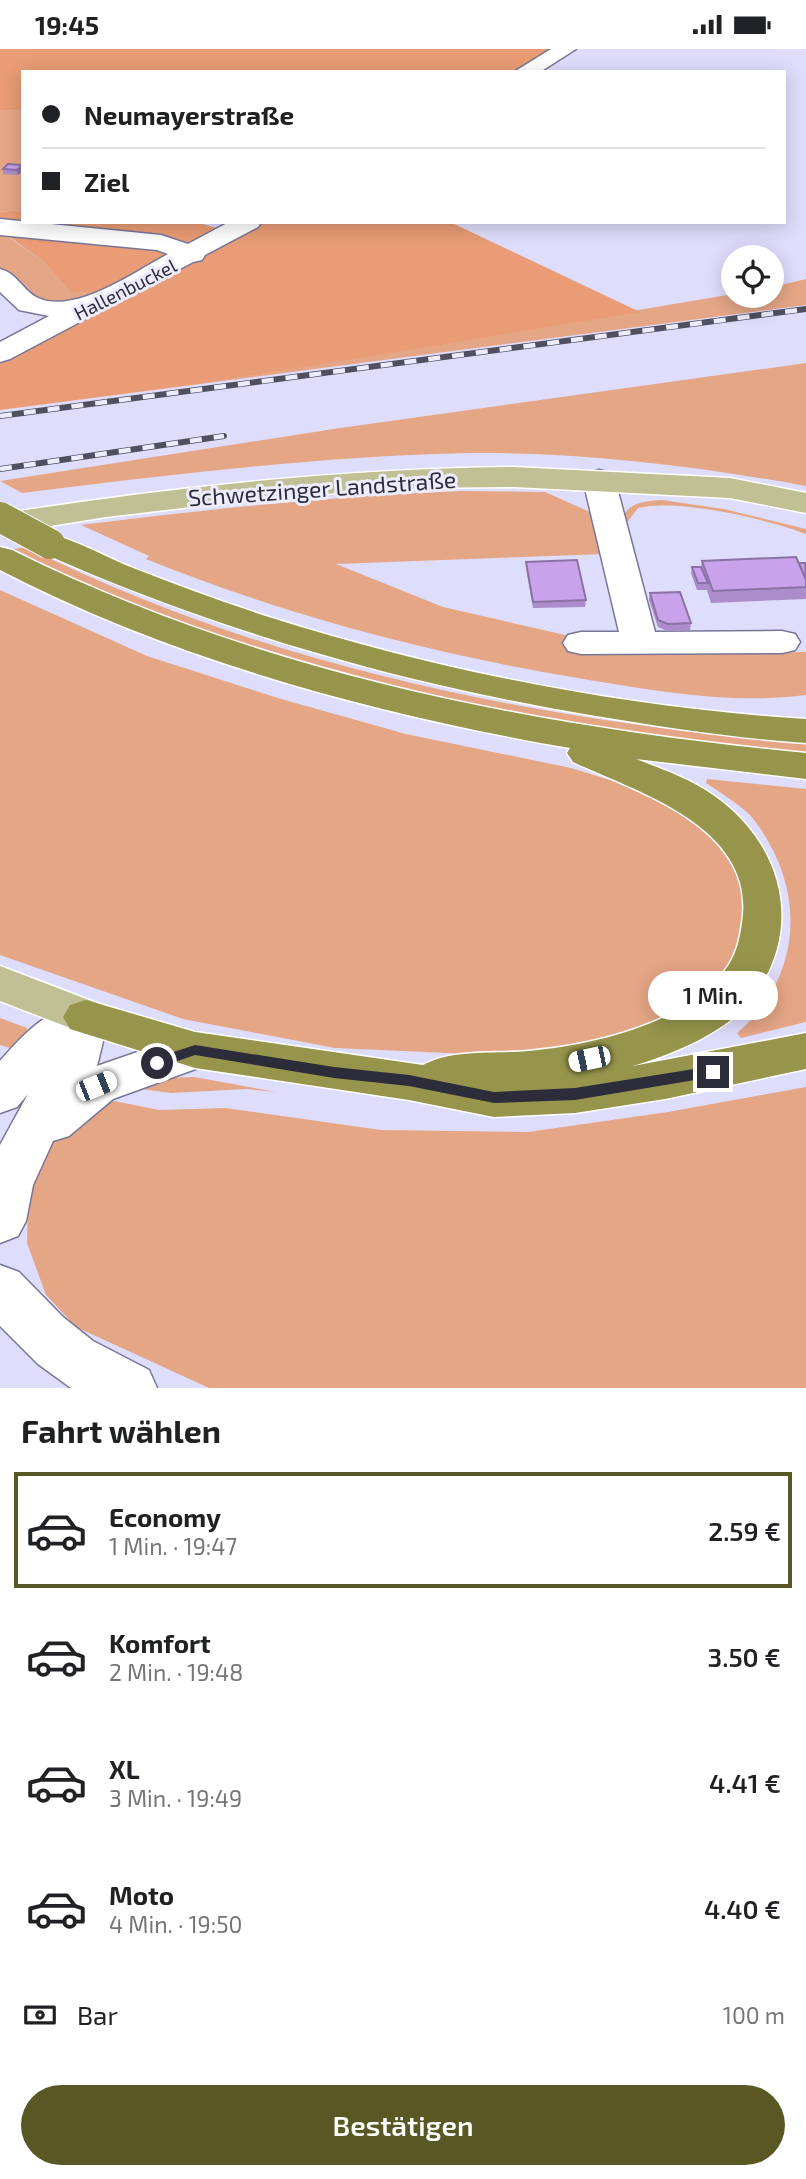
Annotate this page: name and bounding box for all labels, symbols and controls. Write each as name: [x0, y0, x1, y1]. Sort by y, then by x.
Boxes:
text: 19:45: [35, 9, 99, 40]
text: Neumayerstraße: [84, 99, 294, 130]
text: Ziel: [84, 166, 130, 197]
map controls: [721, 245, 784, 308]
button: locate: [721, 245, 784, 308]
street label: Hallenbuckel: [70, 253, 180, 325]
street label: Schwetzinger Landstraße: [187, 465, 457, 511]
callout: 1 Min.: [648, 971, 778, 1019]
text: 1 Min.: [683, 981, 743, 1009]
car: [567, 1044, 612, 1074]
route start: [141, 1047, 173, 1079]
route end: [697, 1056, 729, 1088]
car: [73, 1068, 120, 1104]
text: Fahrt wählen: [21, 1411, 221, 1449]
icon: car: [25, 1499, 88, 1562]
text: Economy: [109, 1501, 221, 1532]
text: 2.59 €: [708, 1515, 781, 1546]
text: 1 Min. · 19:47: [109, 1532, 237, 1560]
icon: car: [25, 1625, 88, 1688]
text: Komfort: [109, 1627, 211, 1658]
text: 3.50 €: [708, 1641, 781, 1672]
text: 2 Min. · 19:48: [109, 1658, 243, 1686]
icon: car: [25, 1751, 88, 1814]
text: XL: [109, 1753, 140, 1784]
text: 4.41 €: [709, 1767, 781, 1798]
text: 3 Min. · 19:49: [109, 1784, 242, 1812]
icon: car: [25, 1877, 88, 1940]
text: Moto: [109, 1879, 174, 1910]
text: 4.40 €: [704, 1893, 781, 1924]
text: 4 Min. · 19:50: [109, 1910, 242, 1938]
icon: cash: [21, 1996, 59, 2034]
text: Bar: [77, 1999, 118, 2030]
text: 100 m: [723, 2001, 785, 2029]
button: Bestätigen: [21, 2085, 785, 2165]

